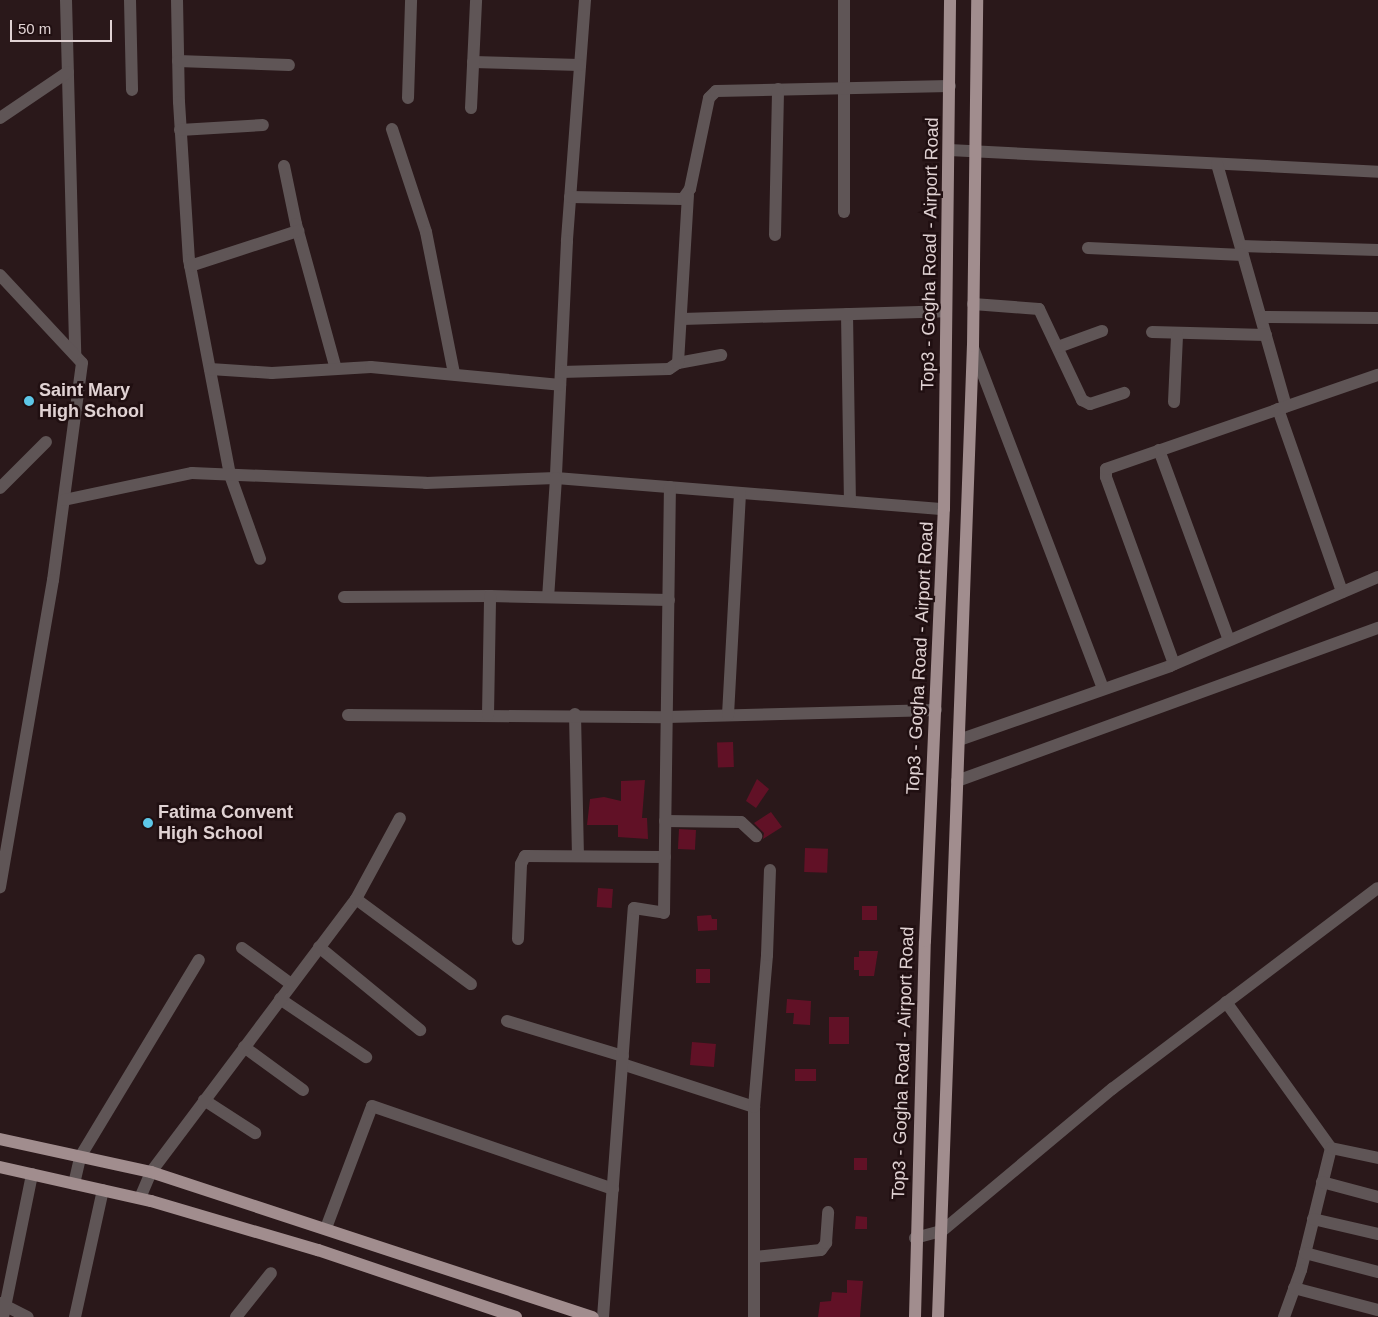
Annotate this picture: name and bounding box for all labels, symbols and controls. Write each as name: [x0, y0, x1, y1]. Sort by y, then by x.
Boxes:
scale bar: [12, 10, 115, 42]
text: 50 m: [18, 20, 51, 37]
street label: Top3 - Gogha Road - Airport Road: [917, 117, 943, 391]
place label: Saint Mary High School: [39, 380, 144, 422]
marker: Saint Mary High School: [23, 395, 35, 407]
street label: Top3 - Gogha Road - Airport Road: [902, 521, 938, 795]
place label: Fatima Convent High School: [158, 802, 293, 844]
marker: Fatima Convent High School: [142, 817, 154, 829]
street label: Top3 - Gogha Road - Airport Road: [887, 926, 919, 1200]

